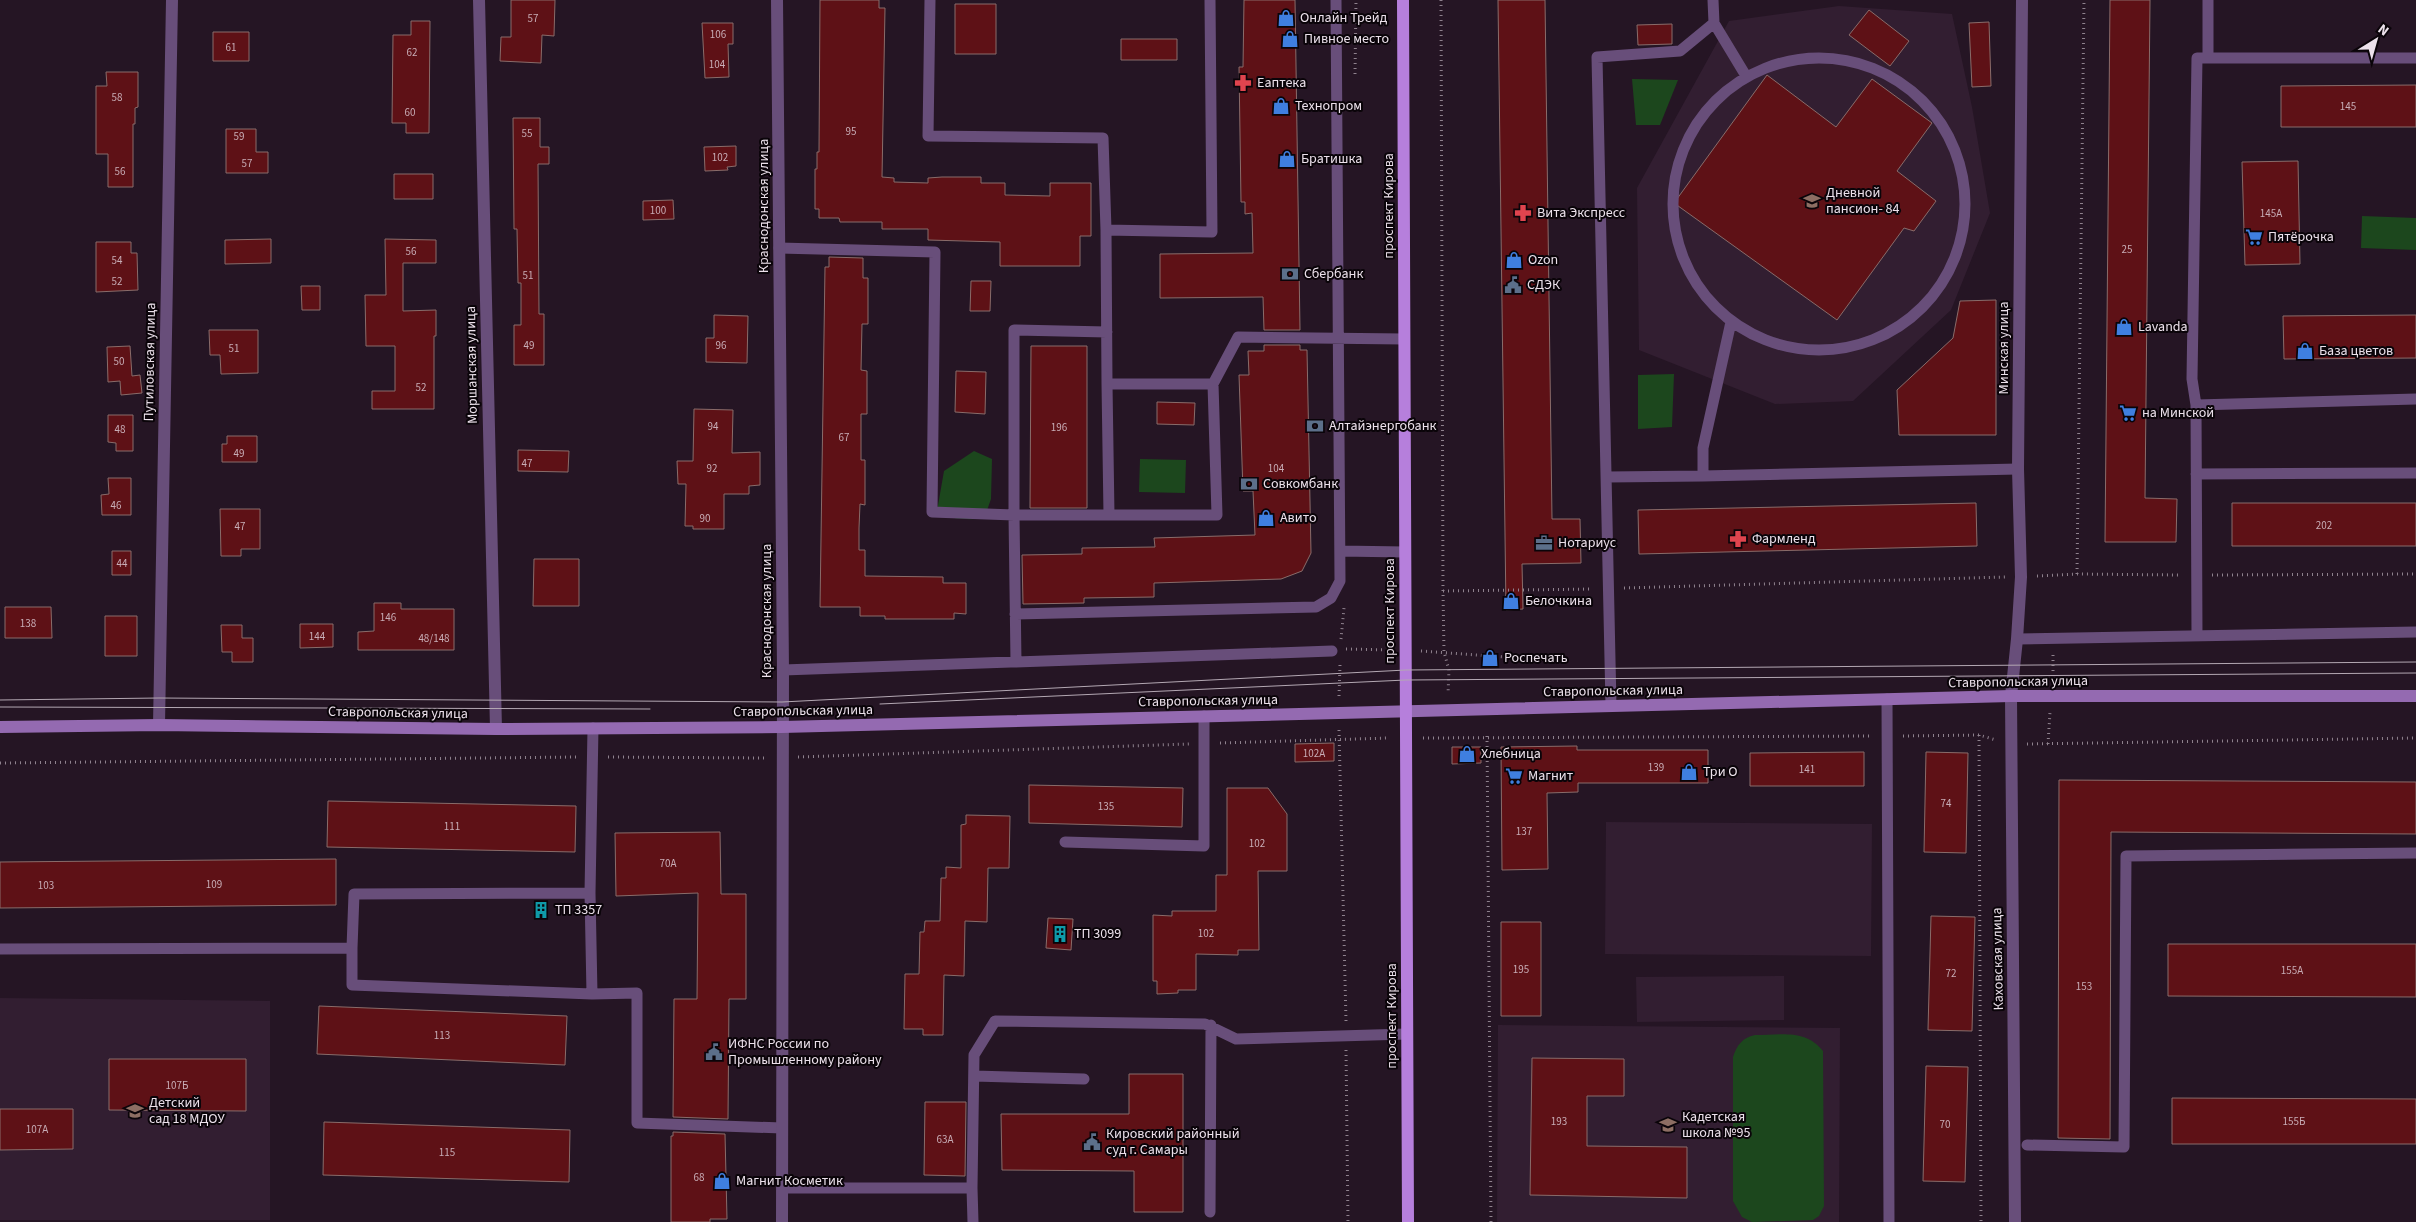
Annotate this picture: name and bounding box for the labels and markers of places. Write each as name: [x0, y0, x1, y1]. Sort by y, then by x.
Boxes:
shop icon: Онлайн Трейд: [1276, 8, 1296, 28]
place label: Онлайн Трейд: [1300, 8, 1388, 28]
shop icon: Пивное место: [1280, 29, 1300, 49]
place label: Пивное место: [1304, 29, 1389, 49]
pharmacy icon: Еаптека: [1233, 73, 1253, 93]
place label: Еаптека: [1257, 73, 1306, 93]
shop icon: Технопром: [1271, 96, 1291, 116]
place label: Технопром: [1295, 96, 1362, 116]
shop icon: Братишка: [1277, 149, 1297, 169]
place label: Братишка: [1301, 149, 1362, 169]
place label: Дневной пансион- 84: [1826, 183, 1900, 219]
school or university icon: Дневной пансион- 84: [1802, 191, 1822, 211]
pharmacy icon: Вита Экспресс: [1513, 203, 1533, 223]
place label: Вита Экспресс: [1537, 203, 1626, 223]
supermarket icon: Пятёрочка: [2244, 227, 2264, 247]
place label: Пятёрочка: [2268, 227, 2334, 247]
shop icon: Ozon: [1504, 250, 1524, 270]
place label: Ozon: [1528, 250, 1558, 270]
bank icon: Сбербанк: [1280, 264, 1300, 284]
place label: Сбербанк: [1304, 264, 1363, 284]
public building icon: СДЭК: [1503, 275, 1523, 295]
place label: СДЭК: [1527, 275, 1561, 295]
shop icon: Lavanda: [2114, 317, 2134, 337]
place label: Lavanda: [2138, 317, 2188, 337]
shop icon: База цветов: [2295, 341, 2315, 361]
place label: База цветов: [2319, 341, 2393, 361]
supermarket icon: на Минской: [2118, 403, 2138, 423]
place label: на Минской: [2142, 403, 2214, 423]
bank icon: Алтайэнергобанк: [1305, 416, 1325, 436]
place label: Алтайэнергобанк: [1329, 416, 1437, 436]
bank icon: Совкомбанк: [1239, 474, 1259, 494]
place label: Совкомбанк: [1263, 474, 1338, 494]
shop icon: Авито: [1256, 508, 1276, 528]
place label: Авито: [1280, 508, 1316, 528]
pharmacy icon: Фармленд: [1728, 529, 1748, 549]
place label: Фармленд: [1752, 529, 1816, 549]
office icon: Нотариус: [1534, 533, 1554, 553]
place label: Нотариус: [1558, 533, 1617, 553]
shop icon: Белочкина: [1501, 591, 1521, 611]
place label: Белочкина: [1525, 591, 1592, 611]
shop icon: Роспечать: [1480, 648, 1500, 668]
place label: Роспечать: [1504, 648, 1568, 668]
shop icon: Хлебница: [1457, 744, 1477, 764]
place label: Хлебница: [1481, 744, 1541, 764]
shop icon: Три О: [1679, 762, 1699, 782]
place label: Три О: [1703, 762, 1738, 782]
supermarket icon: Магнит: [1504, 766, 1524, 786]
place label: Магнит: [1528, 766, 1574, 786]
building icon: ТП 3357: [531, 900, 551, 920]
place label: ТП 3357: [555, 900, 602, 920]
building icon: ТП 3099: [1050, 924, 1070, 944]
place label: ТП 3099: [1074, 924, 1121, 944]
place label: ИФНС России по Промышленному району: [728, 1034, 882, 1070]
public building icon: ИФНС России по Промышленному району: [704, 1042, 724, 1062]
place label: Детский сад 18 МДОУ: [149, 1093, 226, 1129]
school or university icon: Детский сад 18 МДОУ: [125, 1101, 145, 1121]
place label: Кадетская школа №95: [1682, 1107, 1751, 1143]
school or university icon: Кадетская школа №95: [1658, 1115, 1678, 1135]
place label: Кировский районный суд г. Самары: [1106, 1124, 1240, 1160]
public building icon: Кировский районный суд г. Самары: [1082, 1132, 1102, 1152]
shop icon: Магнит Косметик: [712, 1171, 732, 1191]
place label: Магнит Косметик: [736, 1171, 843, 1191]

